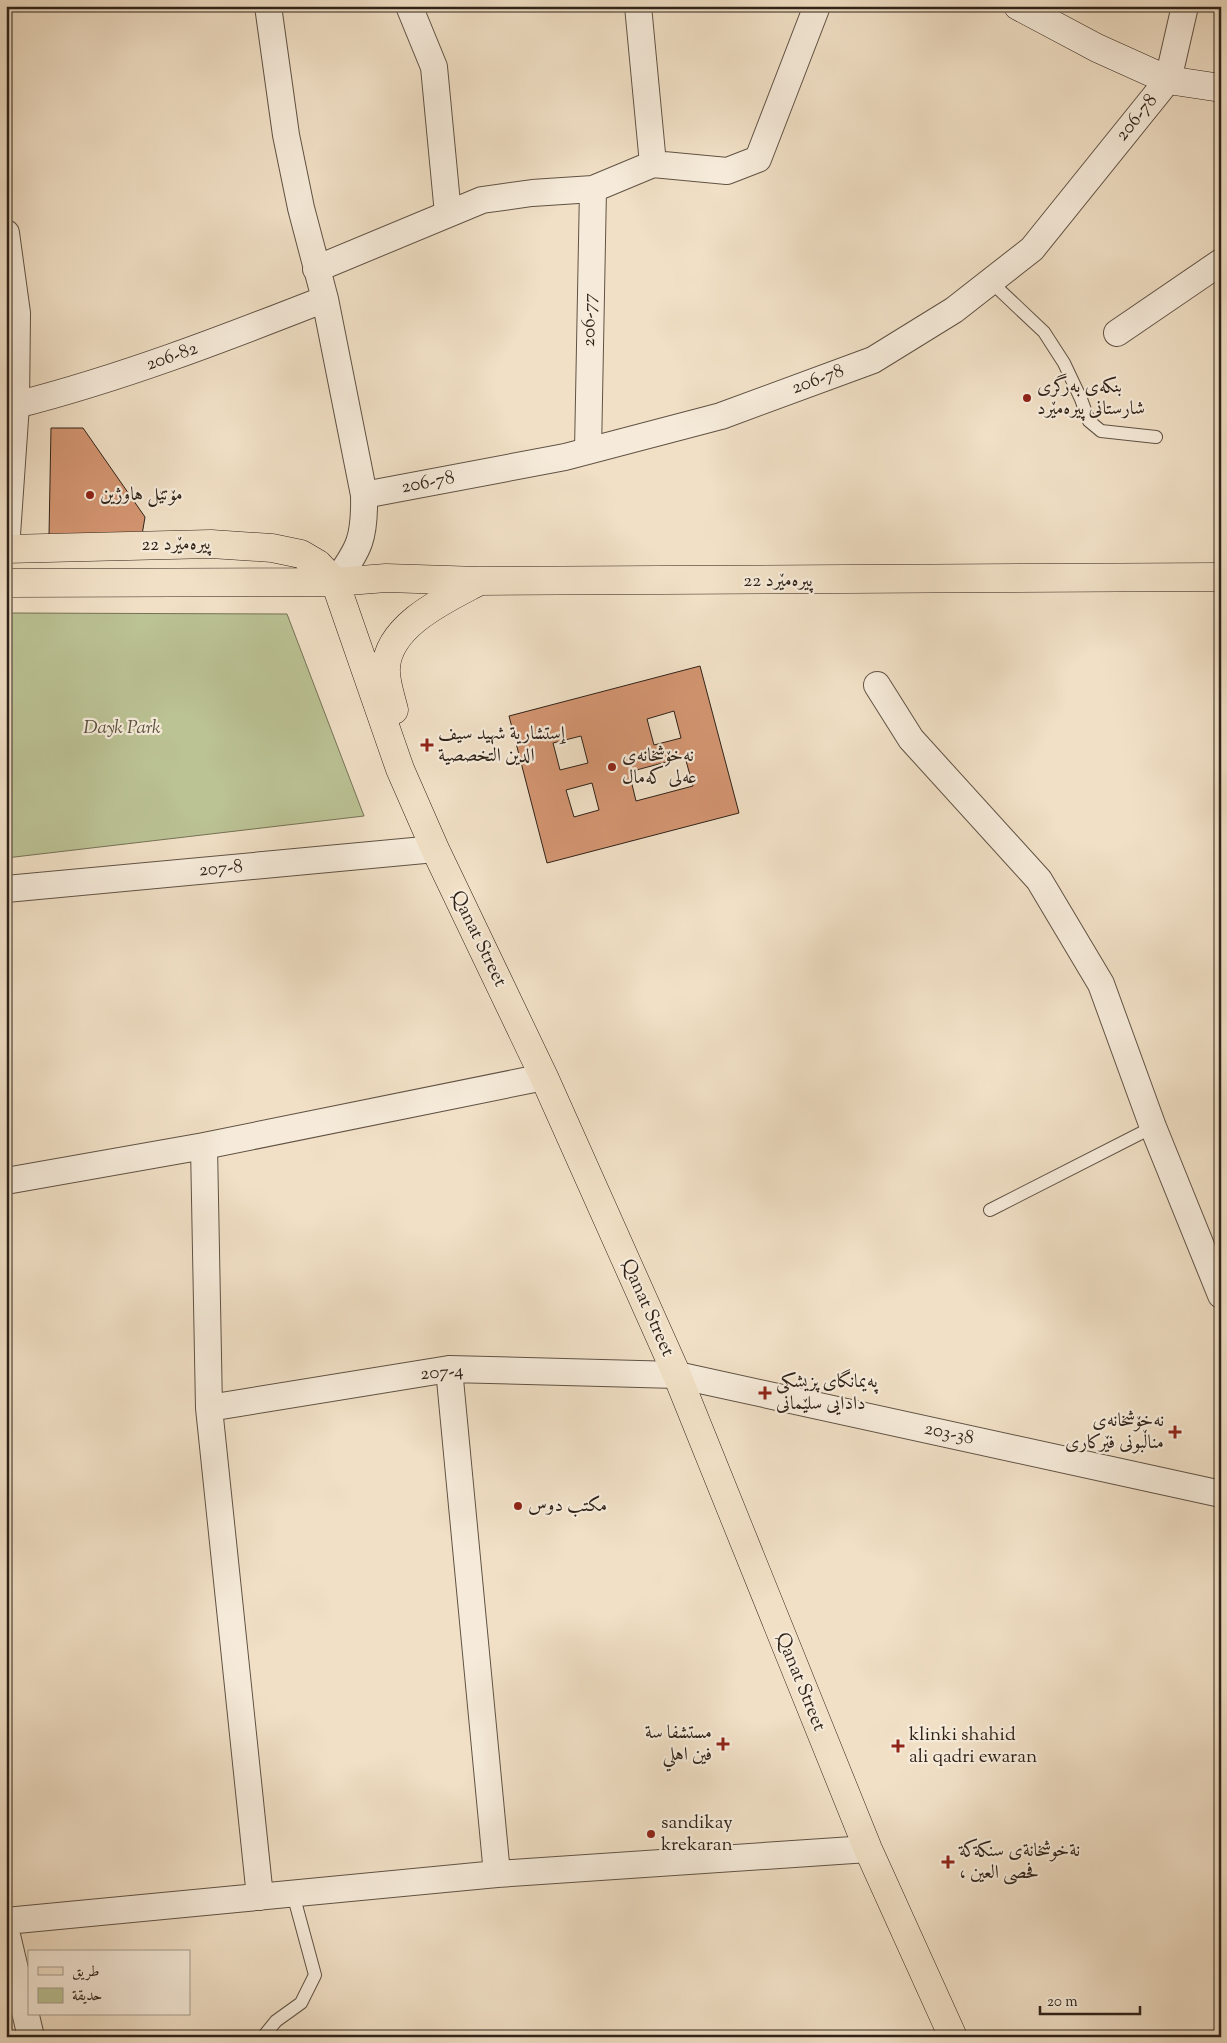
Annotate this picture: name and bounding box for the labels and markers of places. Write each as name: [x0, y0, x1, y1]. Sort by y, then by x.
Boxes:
place label: بنکەی بەرگری شارستانی پیرەمێرد: [1037, 373, 1145, 423]
marker: بنکەی بەرگری شارستانی پیرەمێرد: [1021, 392, 1033, 404]
place label: مۆتێل هاوژین: [100, 482, 183, 509]
marker: مۆتێل هاوژین: [84, 489, 96, 501]
place label: ٳستشارية شهيد سیف الدين التخصصية: [438, 721, 567, 770]
marker: ٳستشارية شهيد سیف الدين التخصصية: [420, 738, 434, 752]
place label: نەخۆشخانەی عەلی کەمال: [622, 743, 697, 792]
marker: نەخۆشخانەی عەلی کەمال: [606, 761, 618, 773]
place label: پەیمانگای پزیشکی دادایی سلێمانی: [776, 1368, 879, 1418]
marker: پەیمانگای پزیشکی دادایی سلێمانی: [758, 1386, 772, 1400]
place label: نەخۆشخانەی مناڵبونی فێرکاری: [1065, 1408, 1164, 1457]
marker: نەخۆشخانەی مناڵبونی فێرکاری: [1168, 1425, 1182, 1439]
place label: مكتب دوس: [528, 1493, 607, 1520]
marker: مكتب دوس: [512, 1500, 524, 1512]
place label: مستشفا سة فين اهلي: [645, 1720, 712, 1772]
place label: klinki shahid ali qadri ewaran: [909, 1722, 1037, 1771]
marker: مستشفا سة فين اهلي: [716, 1737, 730, 1751]
marker: klinki shahid ali qadri ewaran: [891, 1739, 905, 1753]
place label: sandikay krekaran: [661, 1810, 733, 1859]
marker: sandikay krekaran: [645, 1828, 657, 1840]
place label: نةخوشخانةى سنكةكة ، فحصى العين: [958, 1838, 1080, 1887]
marker: نةخوشخانةى سنكةكة ، فحصى العين: [941, 1855, 955, 1869]

